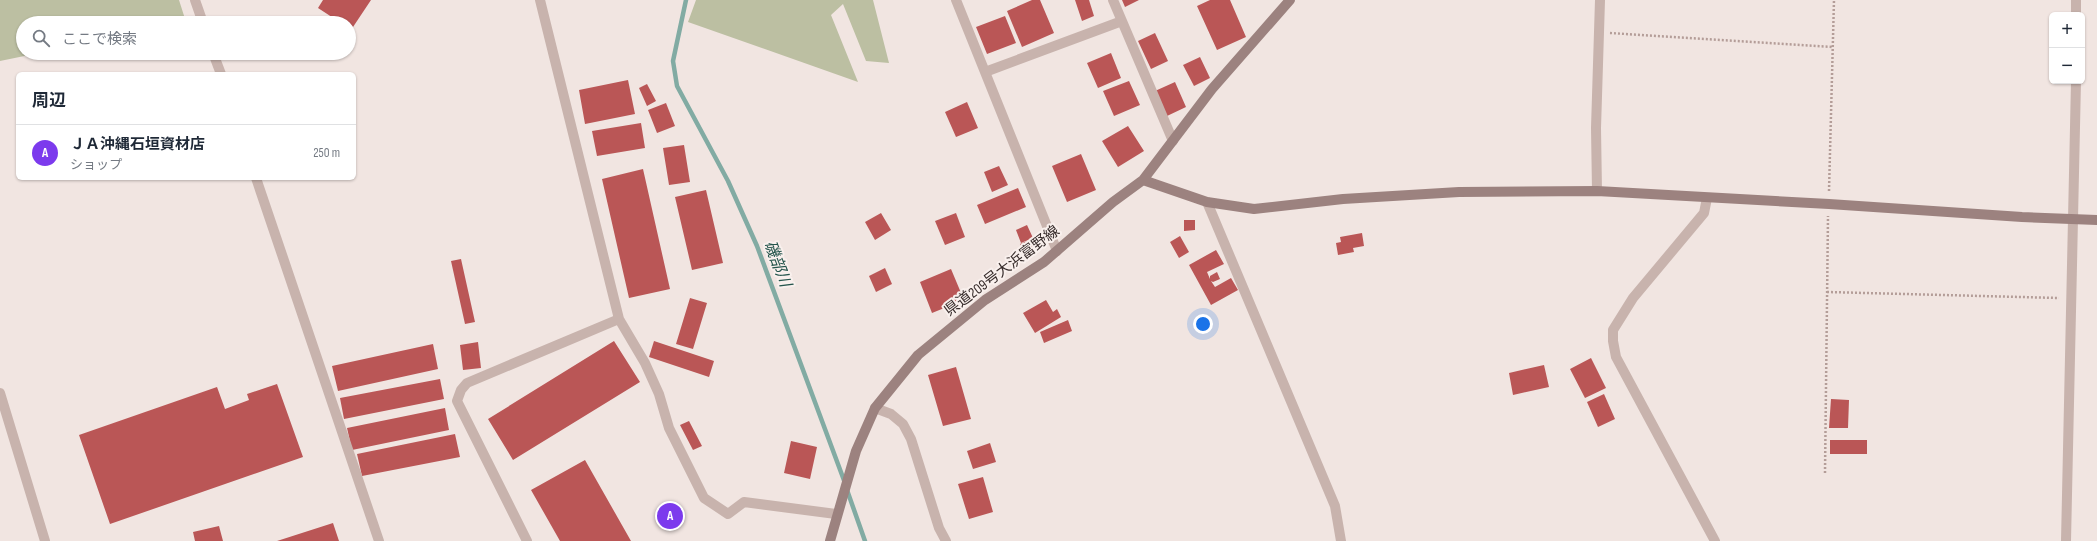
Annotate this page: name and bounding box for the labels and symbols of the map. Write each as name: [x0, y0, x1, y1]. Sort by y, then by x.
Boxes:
street label: 県道209号大浜富野線: [941, 221, 1063, 321]
water label: 磯部川: [760, 238, 795, 292]
your location: [1193, 314, 1213, 334]
pin: A: [657, 501, 683, 531]

